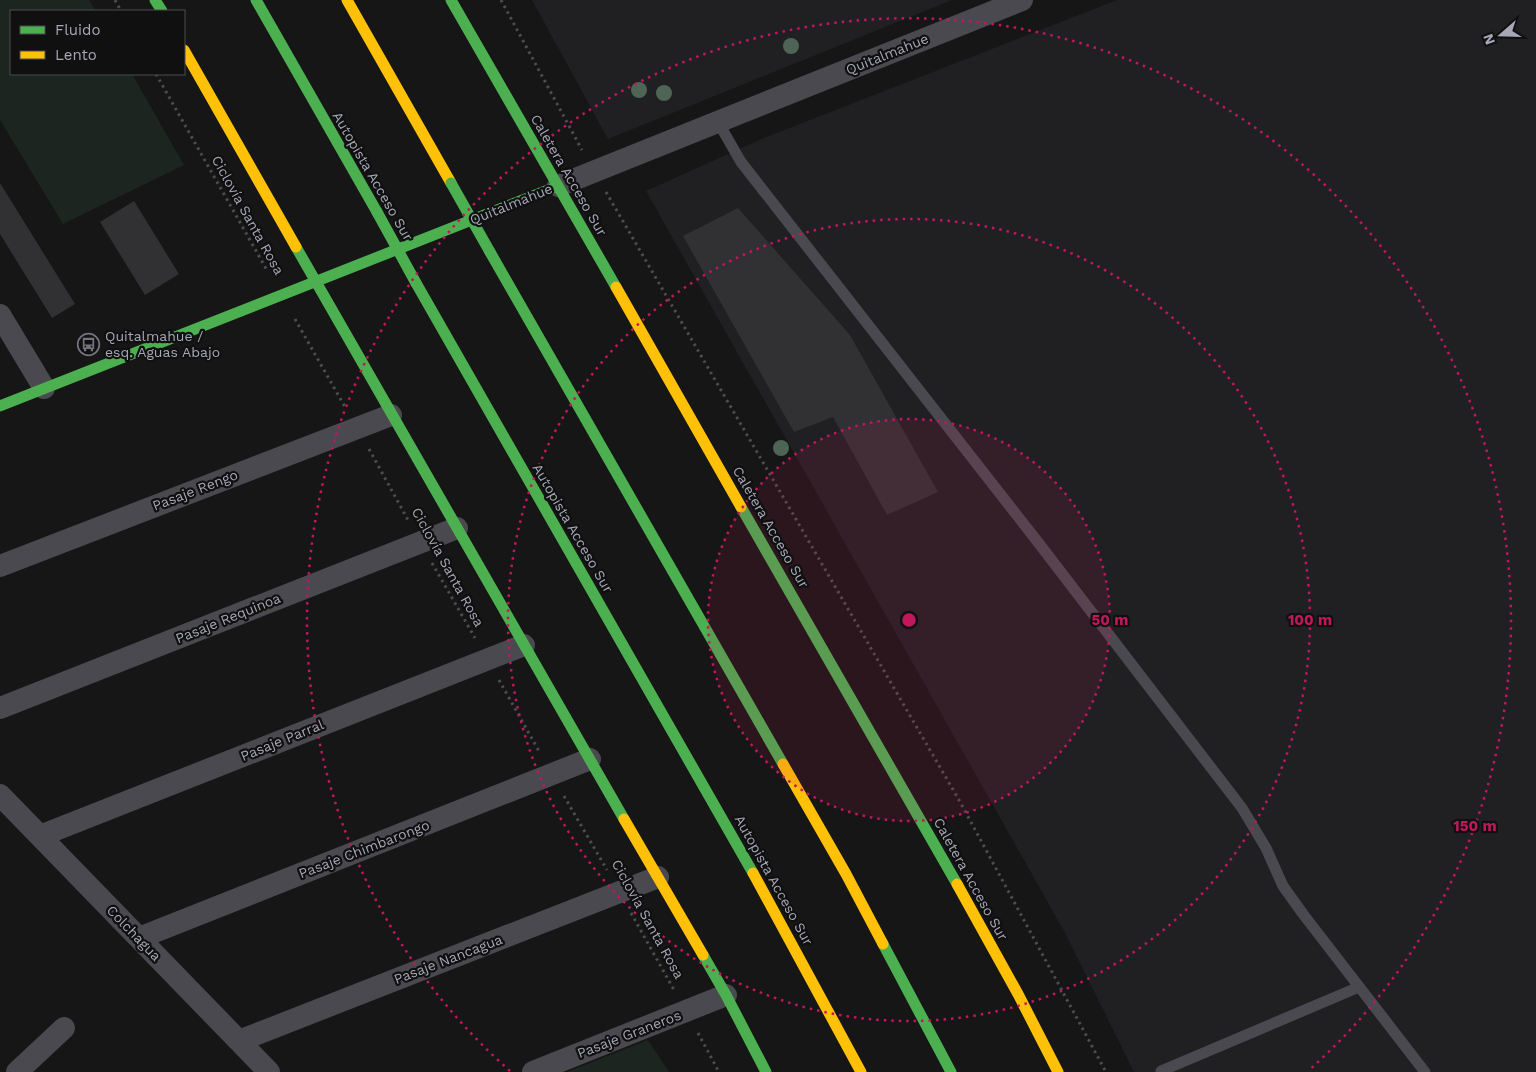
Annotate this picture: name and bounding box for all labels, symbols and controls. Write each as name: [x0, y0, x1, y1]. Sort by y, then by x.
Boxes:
legend: [10, 10, 185, 75]
north arrow: [1476, 10, 1526, 60]
text: Fluido: [55, 21, 100, 39]
street label: Quitalmahue: [843, 30, 931, 78]
text: N: [1479, 32, 1498, 47]
text: Lento: [55, 46, 97, 64]
street label: Autopista Acceso Sur: [330, 109, 417, 244]
street label: Caletera Acceso Sur: [528, 111, 610, 239]
street label: Ciclovía Santa Rosa: [209, 153, 287, 277]
street label: Quitalmahue: [467, 180, 555, 228]
place label: Quitalmahue / esq. Aguas Abajo: [105, 328, 220, 360]
bus stop icon: Quitalmahue / esq. Aguas Abajo: [77, 332, 101, 356]
street label: Autopista Acceso Sur: [530, 461, 617, 596]
street label: Caletera Acceso Sur: [730, 463, 812, 591]
street label: Pasaje Rengo: [150, 466, 240, 514]
street label: Ciclovía Santa Rosa: [409, 505, 487, 629]
street label: Pasaje Requinoa: [173, 590, 283, 646]
centre of rings: [900, 611, 918, 629]
text: 50 m: [1092, 611, 1128, 629]
text: 100 m: [1288, 611, 1332, 629]
street label: Pasaje Parral: [238, 716, 327, 764]
street label: Autopista Acceso Sur: [732, 812, 817, 948]
street label: Caletera Acceso Sur: [931, 815, 1011, 943]
street label: Pasaje Chimbarongo: [296, 817, 432, 881]
text: 150 m: [1453, 817, 1497, 835]
street label: Ciclovía Santa Rosa: [609, 857, 687, 981]
street label: Colchagua: [104, 902, 164, 964]
street label: Pasaje Nancagua: [391, 931, 505, 987]
street label: Pasaje Graneros: [575, 1007, 683, 1061]

